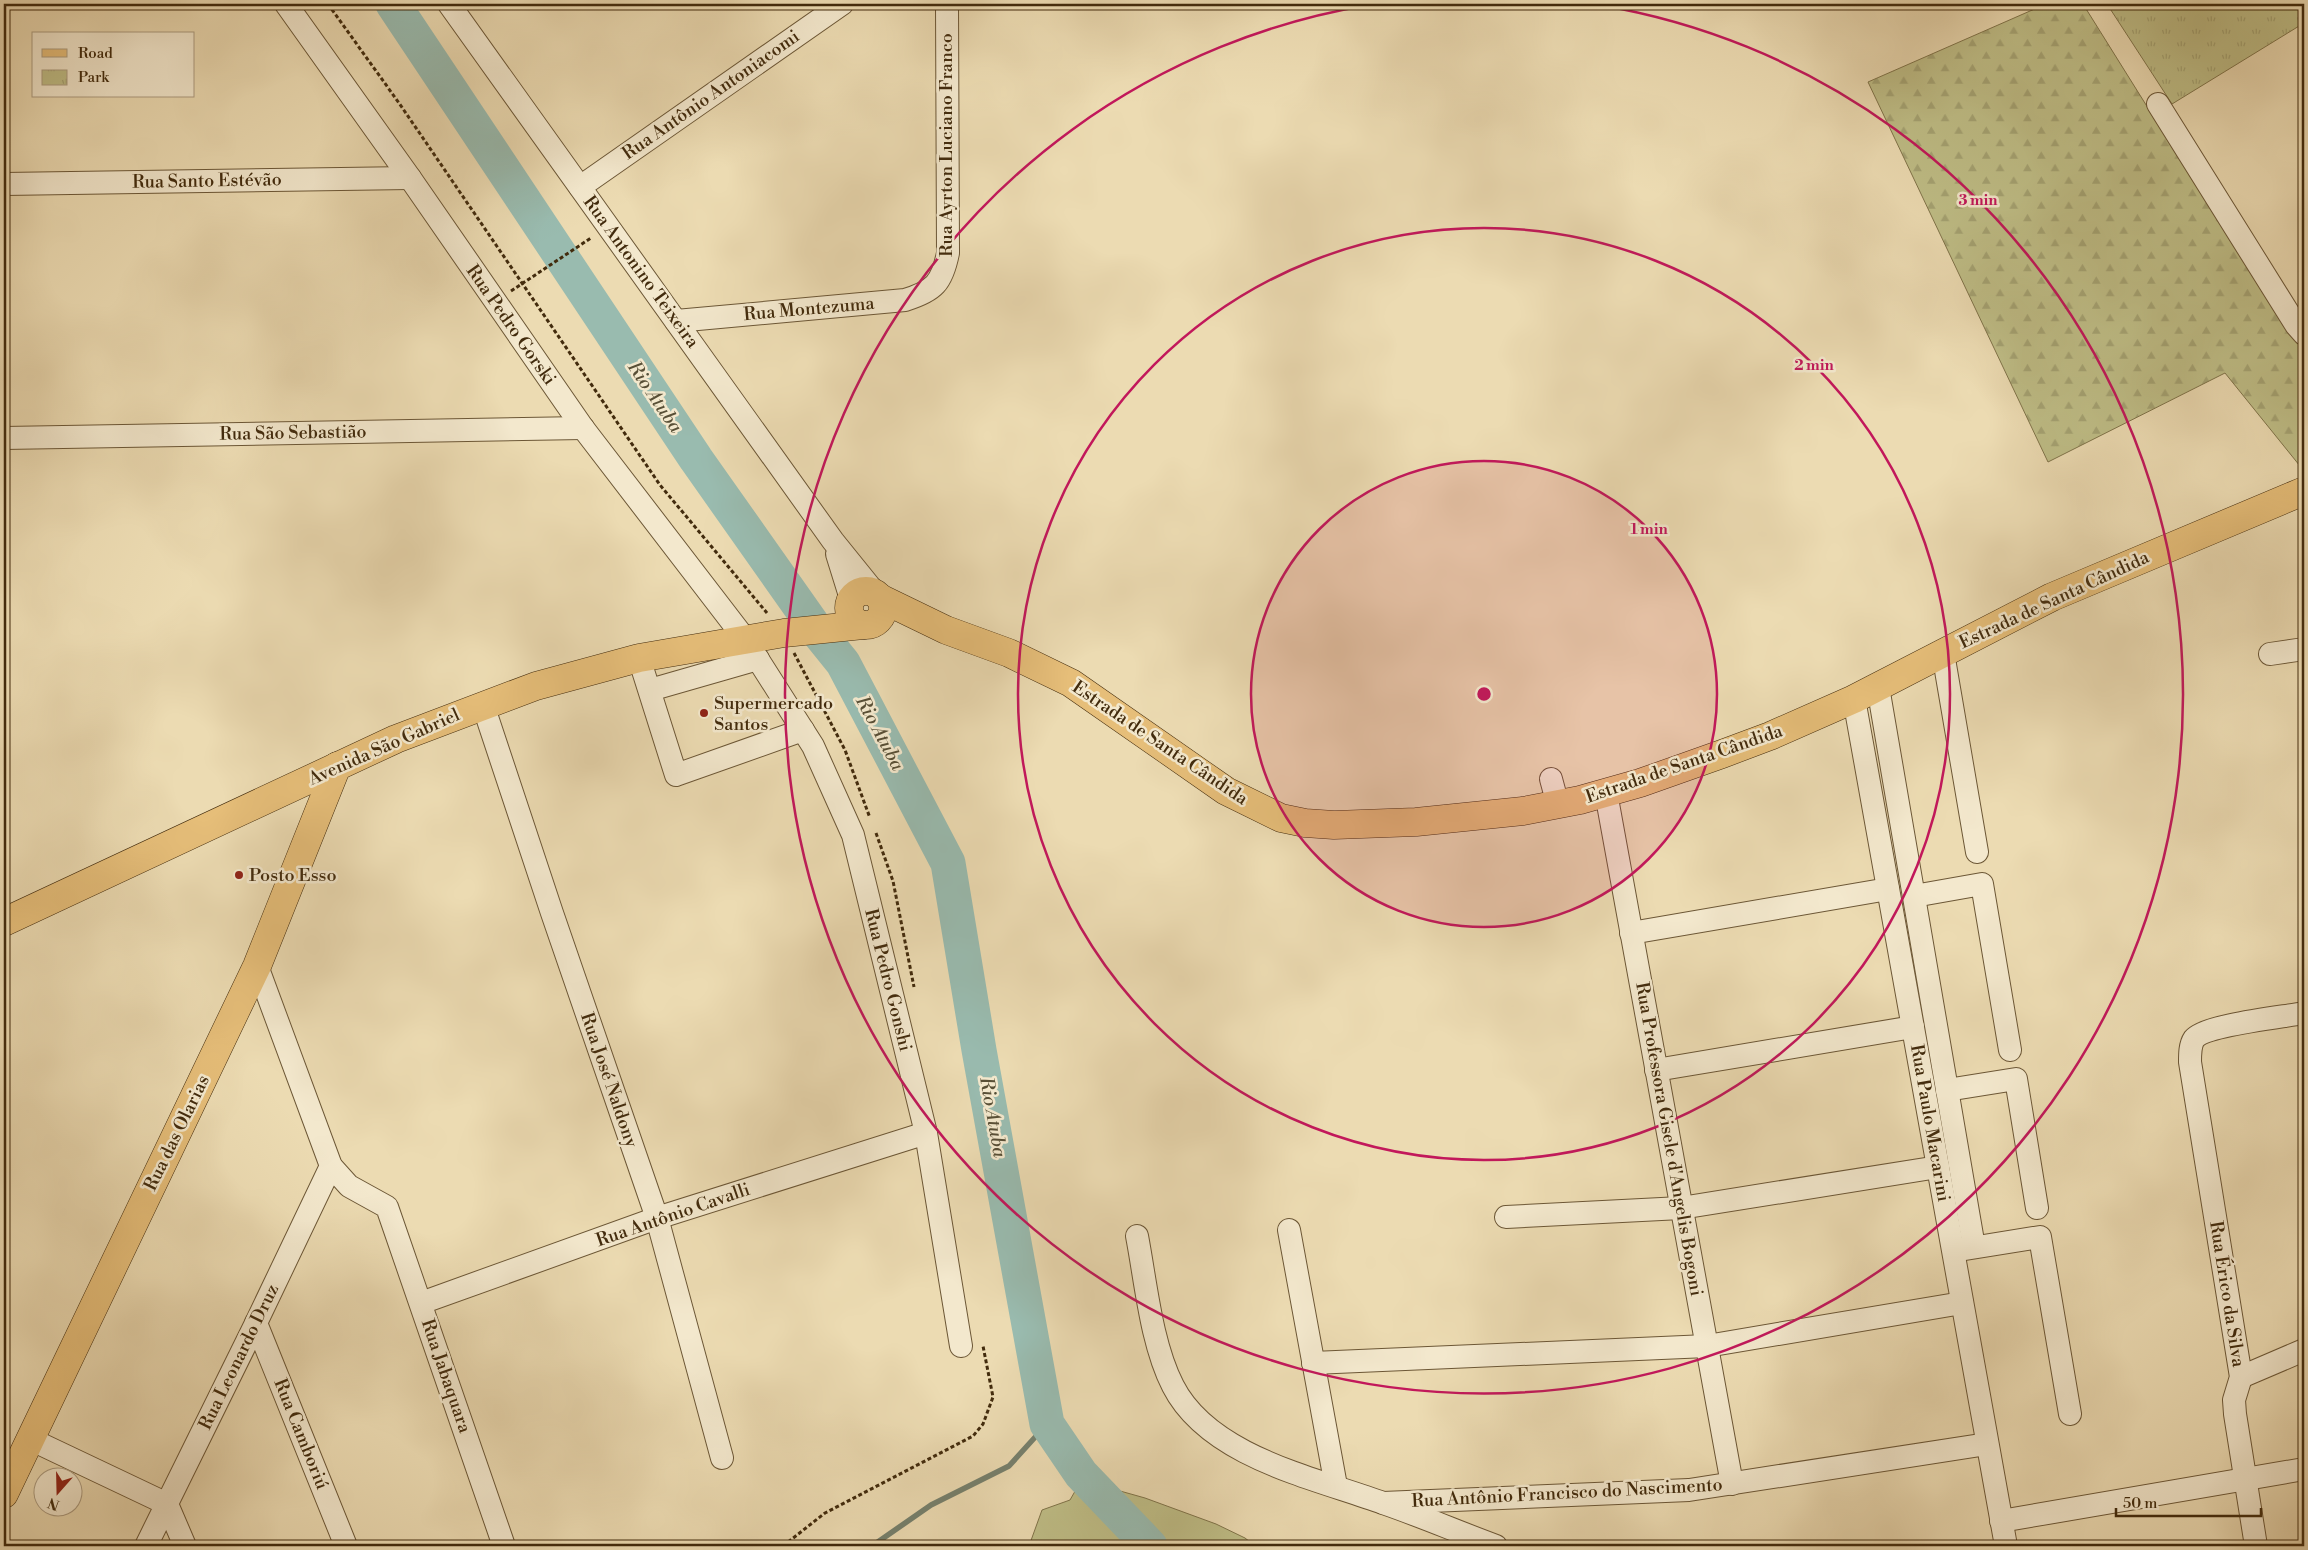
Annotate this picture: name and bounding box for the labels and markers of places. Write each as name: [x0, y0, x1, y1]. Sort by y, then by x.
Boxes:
centre of rings: [1475, 685, 1493, 703]
place label: Supermercado Santos: [714, 692, 833, 736]
marker: Supermercado Santos: [698, 707, 710, 719]
place label: Posto Esso: [249, 864, 337, 887]
marker: Posto Esso: [233, 869, 245, 881]

